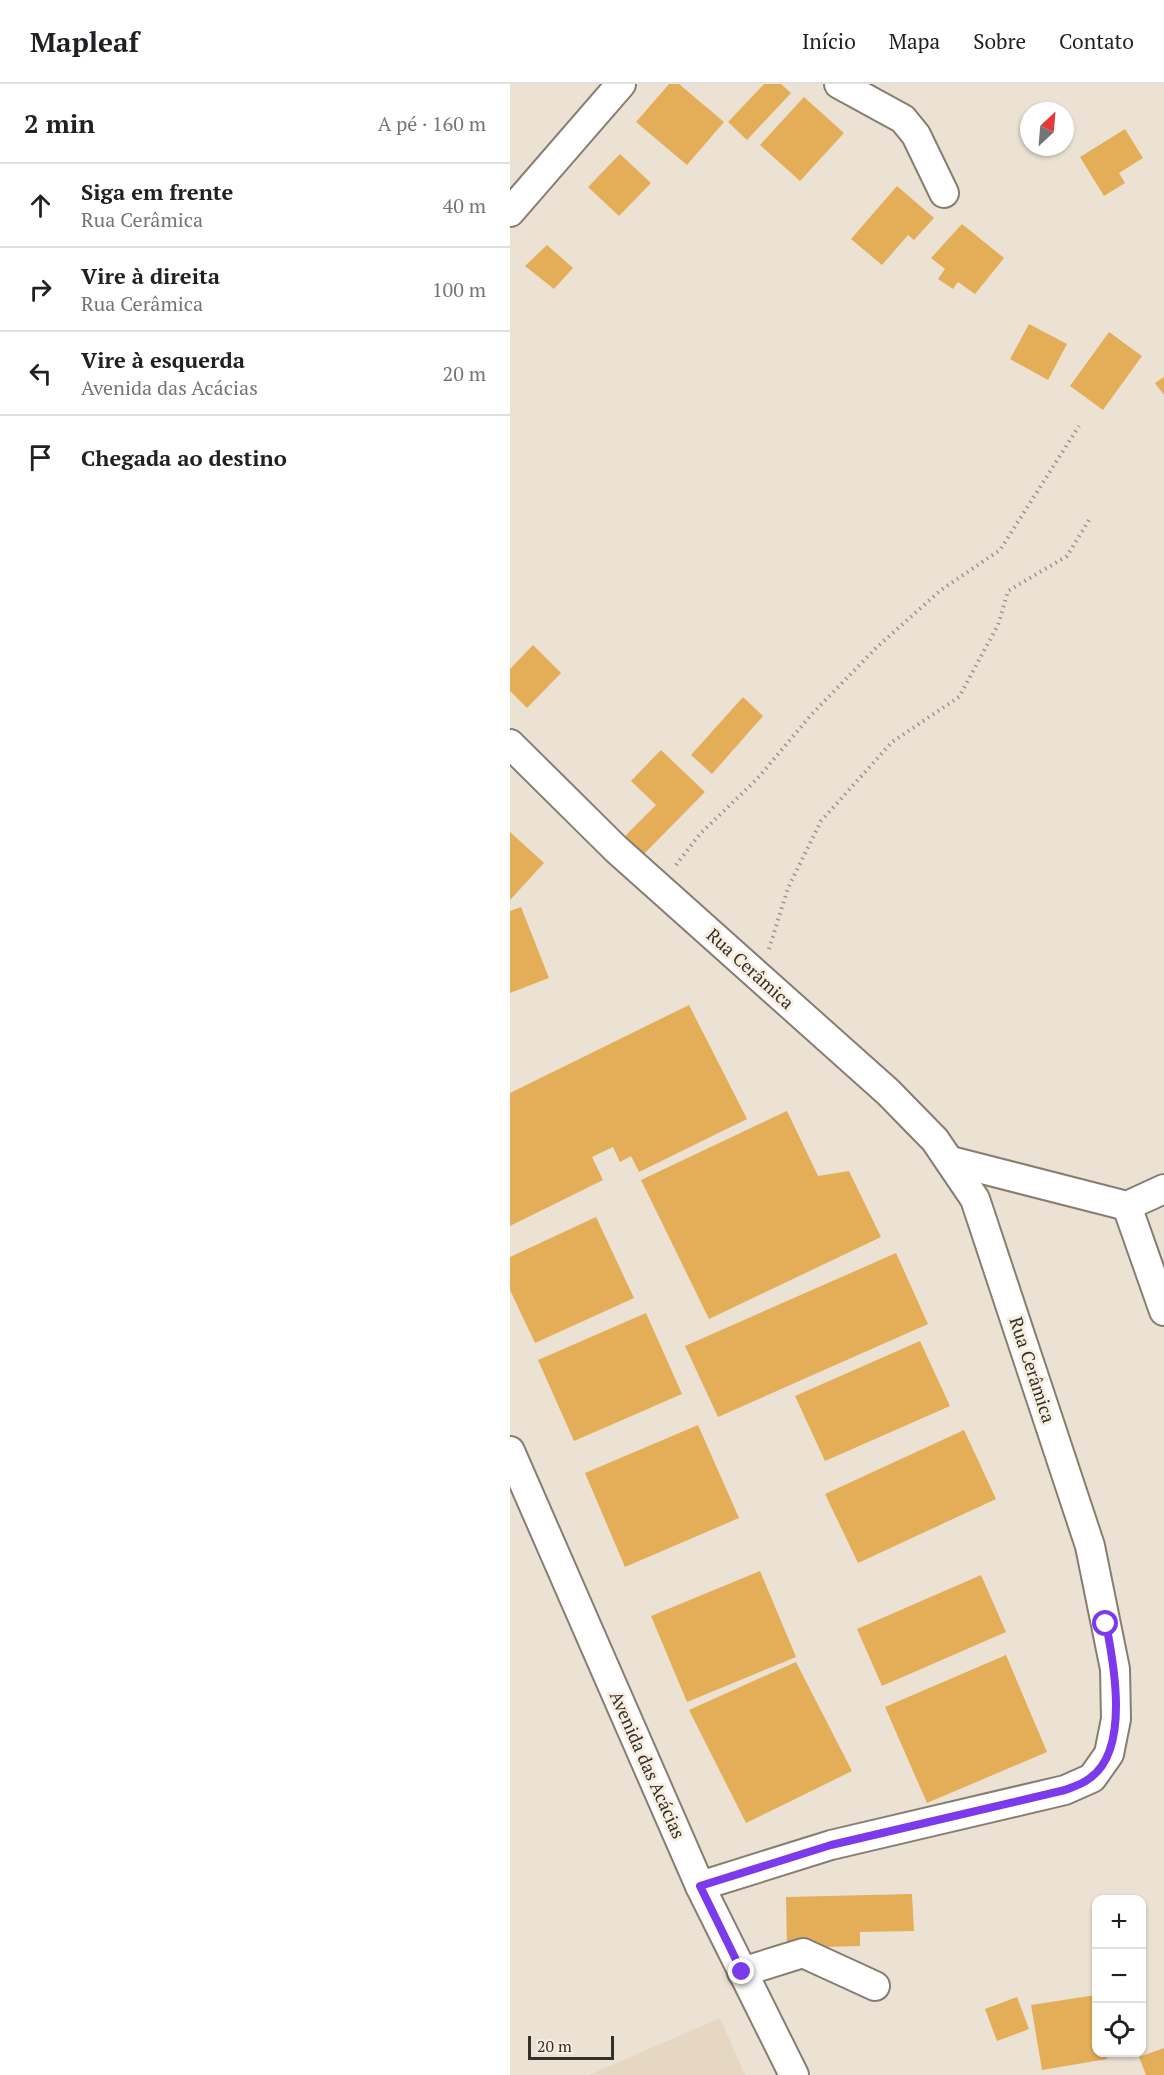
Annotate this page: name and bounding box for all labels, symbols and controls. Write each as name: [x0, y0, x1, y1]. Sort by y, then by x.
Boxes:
text: Mapleaf: [30, 23, 139, 60]
text: Início: [802, 27, 856, 55]
text: Mapa: [889, 27, 940, 55]
text: Sobre: [973, 27, 1026, 55]
text: Contato: [1059, 27, 1134, 55]
north arrow: [1020, 102, 1074, 156]
text: 2 min: [24, 106, 95, 140]
text: A pé · 160 m: [378, 110, 486, 137]
text: Siga em frente: [81, 177, 233, 206]
icon: ahead: [24, 189, 57, 222]
text: 40 m: [443, 192, 486, 219]
text: Rua Cerâmica: [81, 206, 203, 233]
text: Vire à direita: [81, 261, 220, 290]
icon: right: [24, 273, 57, 306]
text: 100 m: [432, 276, 486, 303]
text: Rua Cerâmica: [81, 290, 203, 317]
text: Vire à esquerda: [81, 345, 245, 374]
icon: left: [24, 357, 57, 390]
text: 20 m: [443, 360, 486, 387]
text: Avenida das Acácias: [81, 374, 258, 401]
icon: arrive: [24, 441, 57, 474]
text: Chegada ao destino: [81, 443, 287, 472]
street label: Rua Cerâmica: [702, 923, 800, 1014]
street label: Rua Cerâmica: [1005, 1314, 1061, 1426]
route start: [1092, 1610, 1118, 1636]
street label: Avenida das Acácias: [605, 1687, 691, 1842]
map controls: [1092, 1895, 1146, 2057]
button: +: [1092, 1895, 1146, 1949]
button: −: [1092, 1949, 1146, 2003]
route end: [728, 1958, 754, 1984]
button: locate: [1092, 2003, 1146, 2057]
scale bar: [528, 2033, 614, 2060]
text: 20 m: [537, 2035, 572, 2057]

